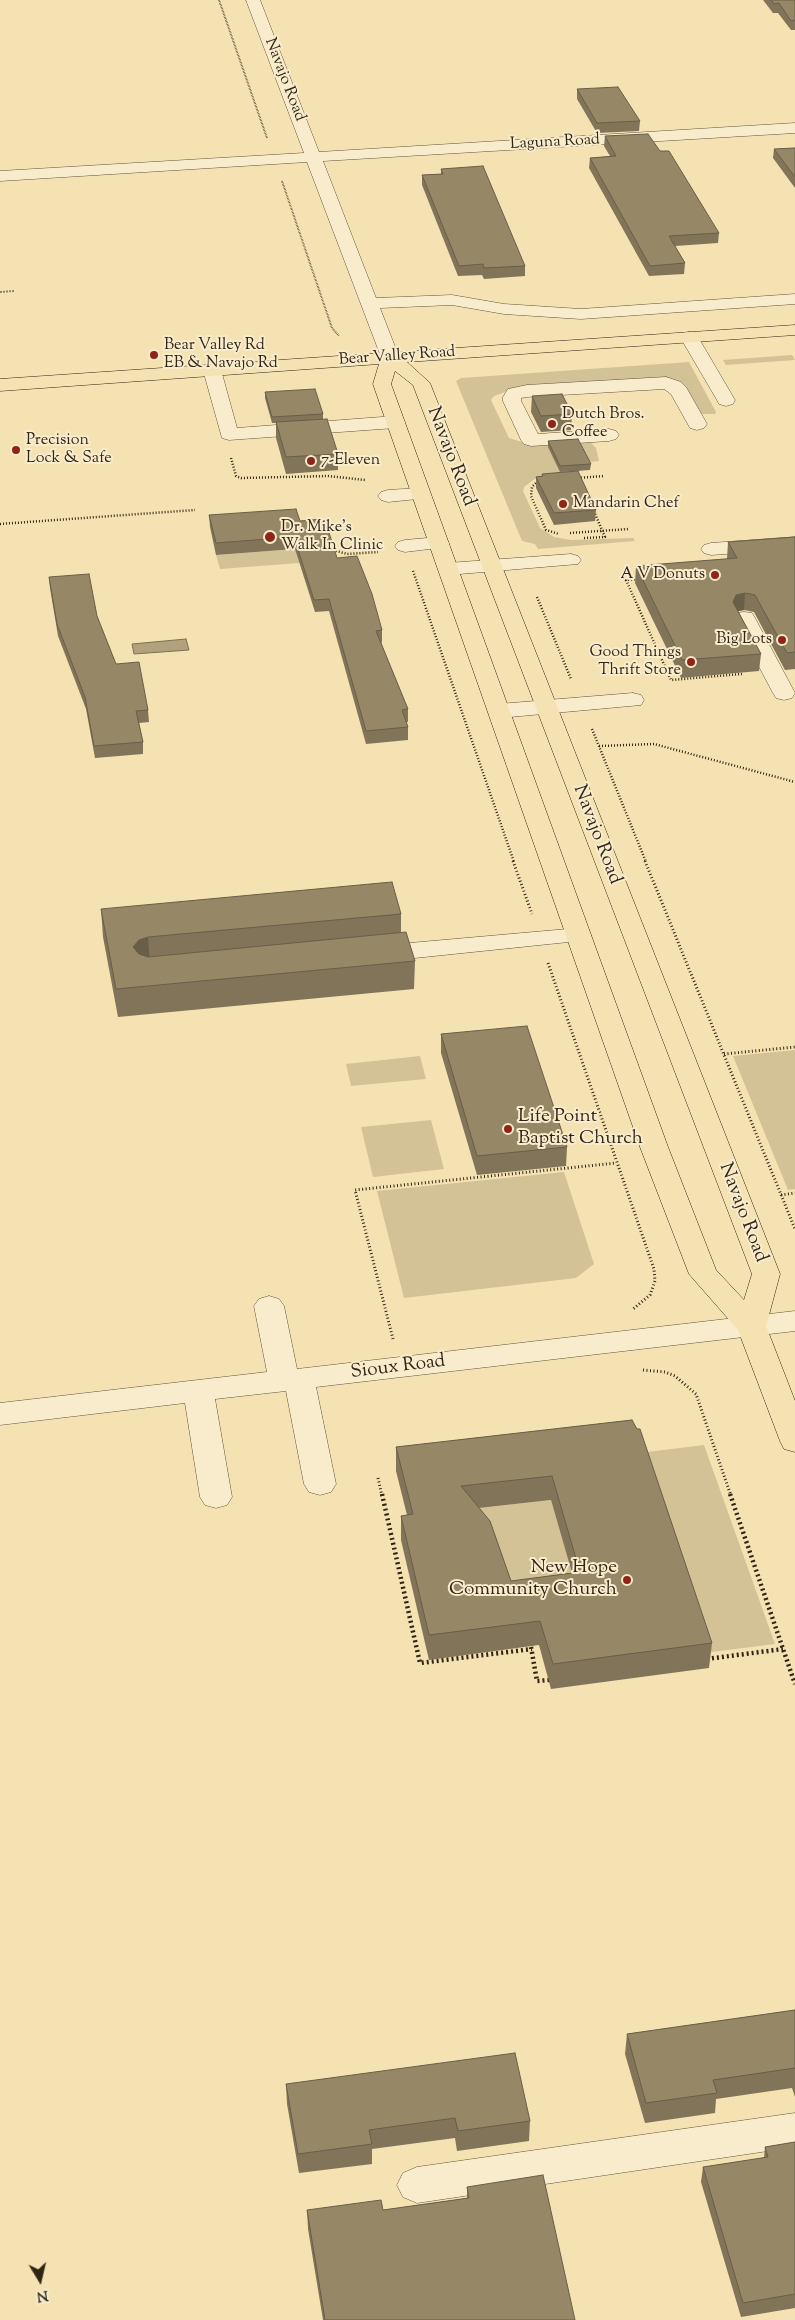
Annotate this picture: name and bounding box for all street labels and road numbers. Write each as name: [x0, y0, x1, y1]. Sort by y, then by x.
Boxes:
street label: Navajo Road: [259, 35, 309, 125]
street label: Laguna Road: [510, 131, 600, 155]
street label: Bear Valley Road: [338, 343, 456, 371]
street label: Navajo Road: [421, 404, 479, 510]
street label: Navajo Road: [567, 782, 625, 888]
street label: Navajo Road: [713, 1160, 771, 1266]
street label: Sioux Road: [349, 1351, 447, 1385]

